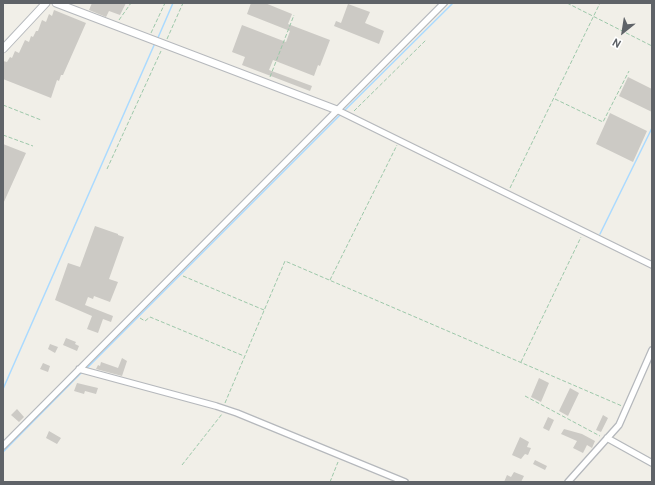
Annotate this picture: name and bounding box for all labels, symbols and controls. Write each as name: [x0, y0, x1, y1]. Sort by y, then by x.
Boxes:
north arrow: [603, 12, 643, 52]
text: N: [610, 34, 624, 50]

